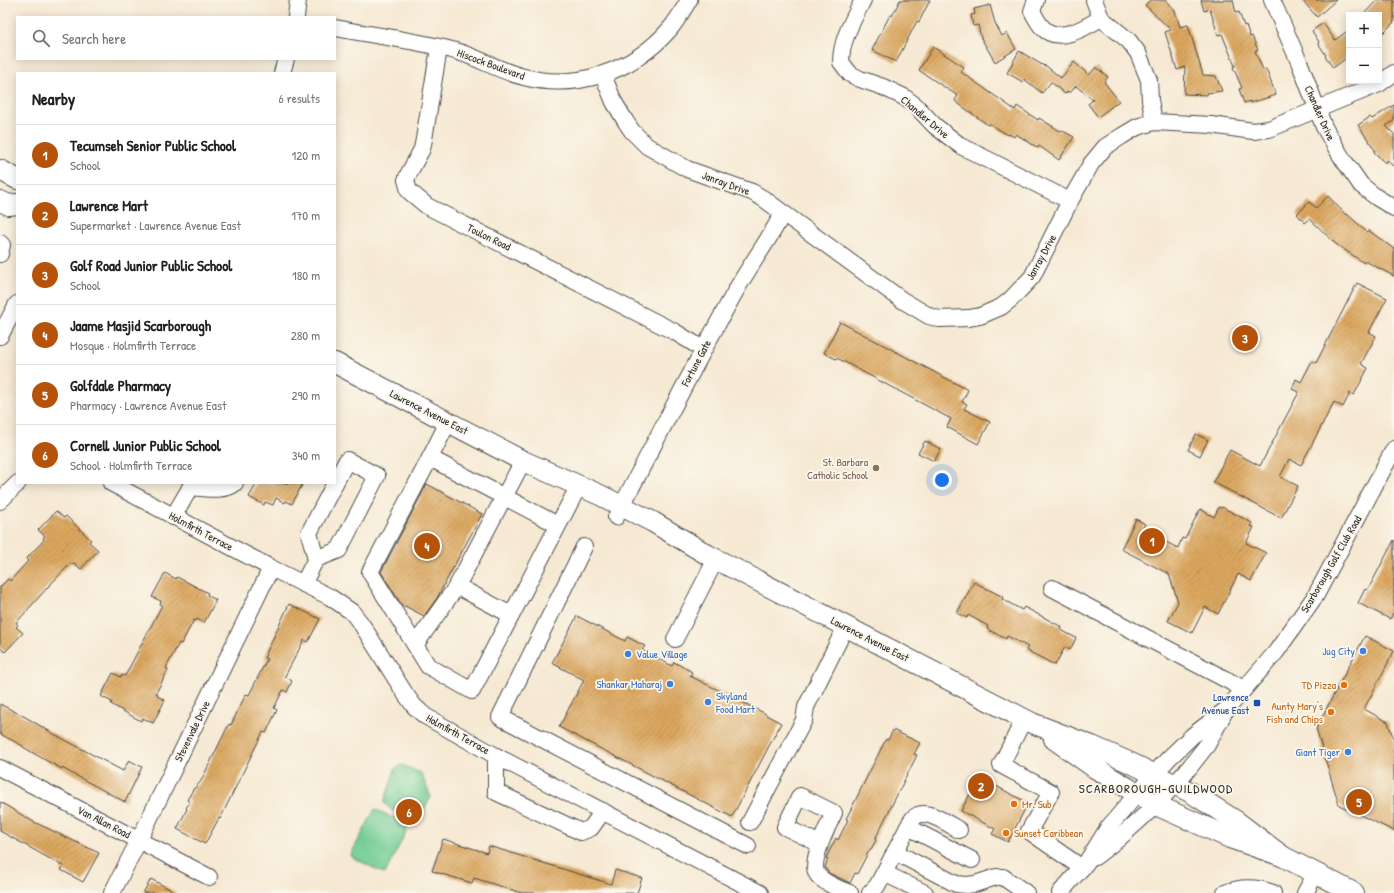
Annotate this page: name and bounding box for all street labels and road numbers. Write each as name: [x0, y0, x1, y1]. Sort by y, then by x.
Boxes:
street label: Hiscock Boulevard: [455, 45, 527, 83]
street label: Chandler Drive: [1302, 83, 1339, 143]
street label: Chandler Drive: [898, 93, 953, 142]
street label: Janray Drive: [700, 168, 752, 198]
street label: Toulon Road: [465, 220, 514, 254]
street label: Janray Drive: [1023, 231, 1059, 282]
street label: Fortune Gate: [677, 337, 714, 390]
street label: Lawrence Avenue East: [388, 386, 471, 438]
street label: Holmfirth Terrace: [167, 508, 236, 554]
street label: Scarborough Golf Club Road: [1298, 512, 1365, 615]
street label: Lawrence Avenue East: [829, 613, 912, 665]
street label: Stevenvale Drive: [171, 698, 213, 764]
street label: Holmfirth Terrace: [424, 711, 493, 758]
street label: Van Allan Road: [75, 803, 134, 842]

